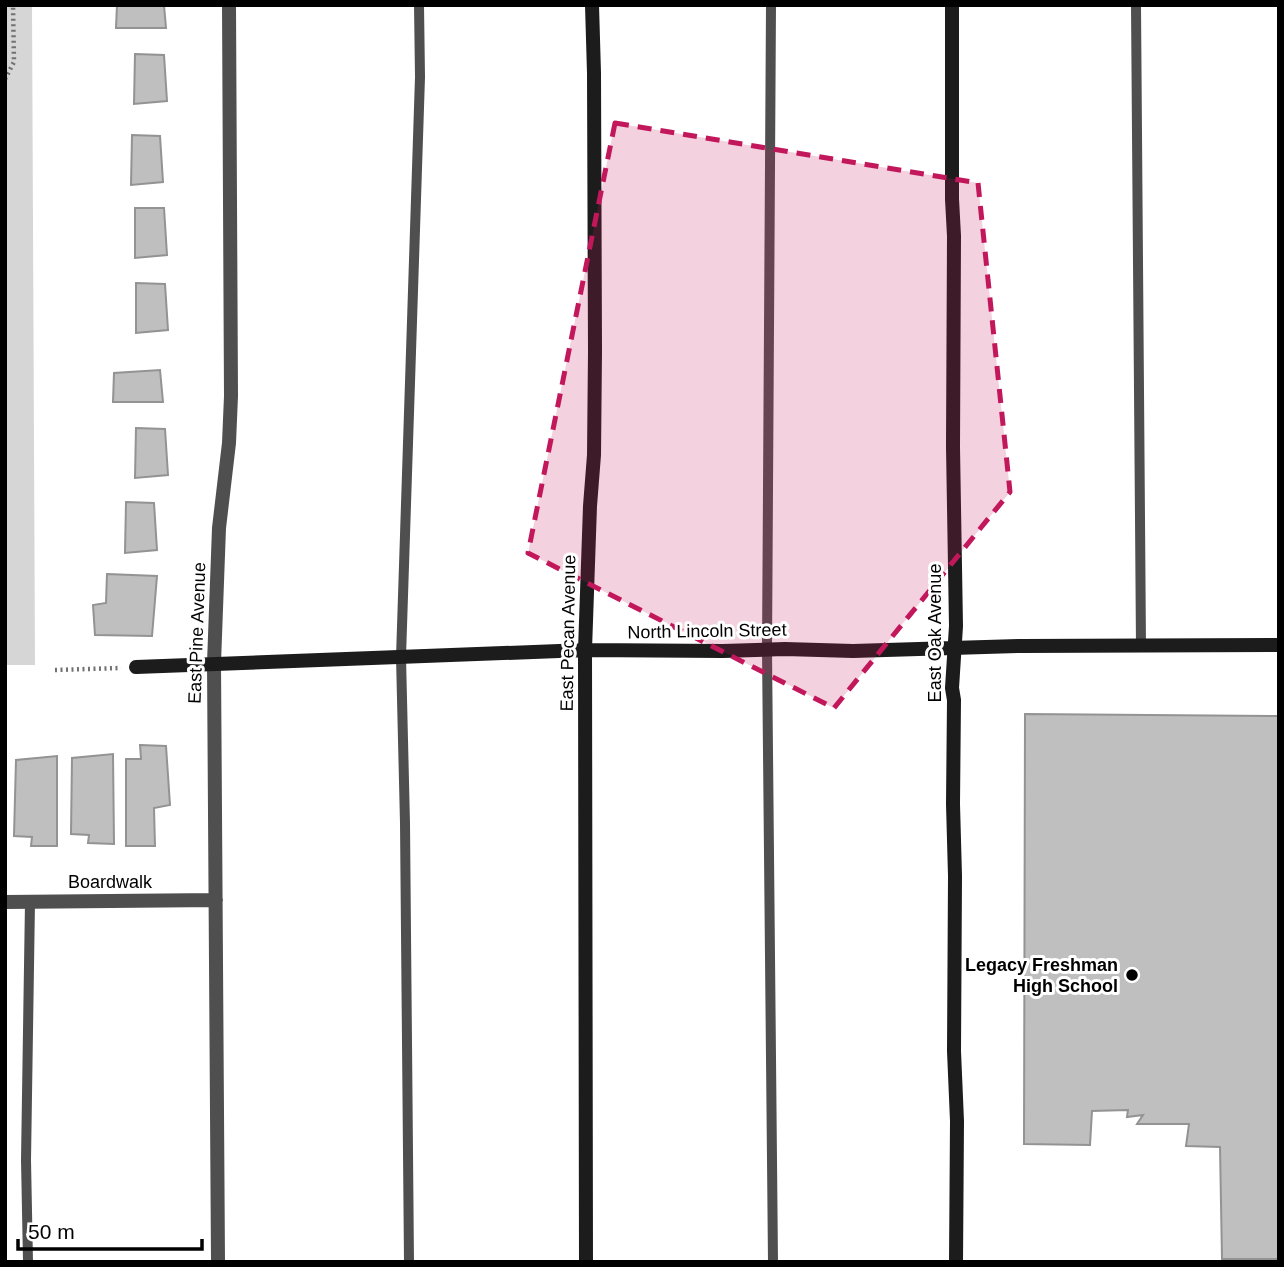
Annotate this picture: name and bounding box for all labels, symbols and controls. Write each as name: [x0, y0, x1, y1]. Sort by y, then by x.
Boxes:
street label: East Pecan Avenue: [557, 554, 579, 712]
street label: East Pine Avenue: [185, 562, 209, 704]
street label: East Oak Avenue: [925, 564, 945, 702]
street label: North Lincoln Street: [627, 620, 787, 642]
street label: Boardwalk: [68, 872, 153, 892]
place label: Legacy Freshman High School: [965, 955, 1118, 996]
marker: Legacy Freshman High School: [1124, 967, 1140, 983]
scale bar: [18, 1208, 201, 1252]
text: 50 m: [28, 1220, 75, 1243]

